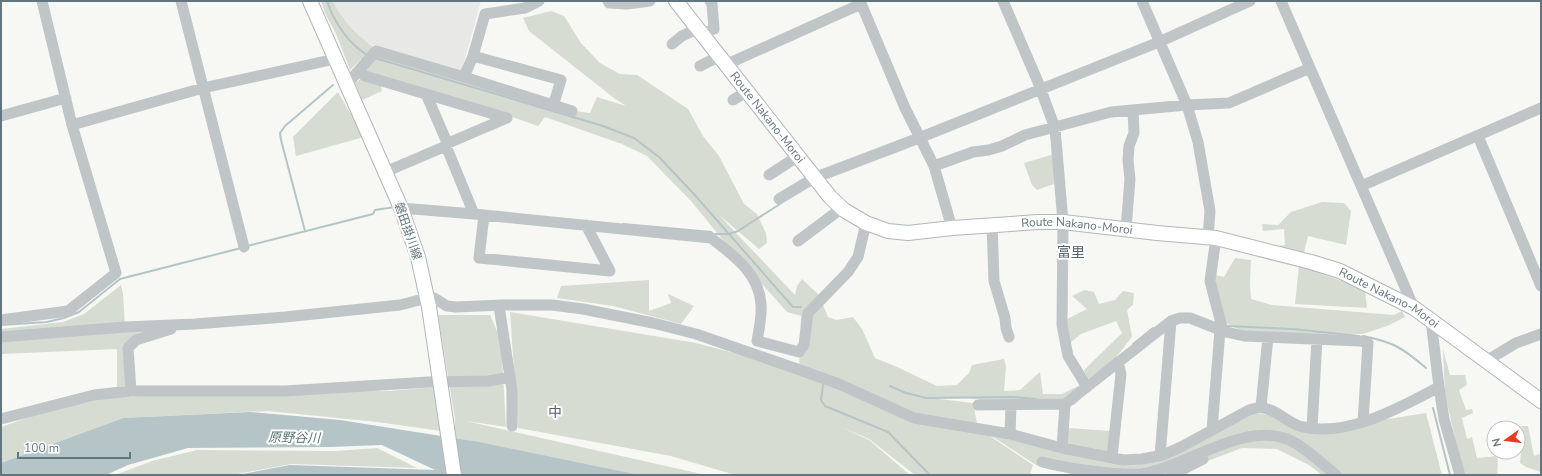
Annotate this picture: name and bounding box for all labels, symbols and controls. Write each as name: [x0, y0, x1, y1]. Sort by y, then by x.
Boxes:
street label: Route Nakano-Moroi: [727, 68, 808, 166]
street label: 磐田掛川線: [391, 200, 425, 262]
street label: Route Nakano-Moroi: [1021, 214, 1134, 238]
district label: 富里: [1057, 243, 1085, 262]
street label: Route Nakano-Moroi: [1336, 264, 1442, 332]
district label: 中: [548, 403, 562, 422]
north arrow: [1486, 420, 1526, 460]
water label: 原野谷川: [268, 429, 322, 447]
scale bar: [18, 434, 130, 460]
text: N: [1489, 436, 1505, 448]
text: 100 m: [24, 440, 59, 456]

